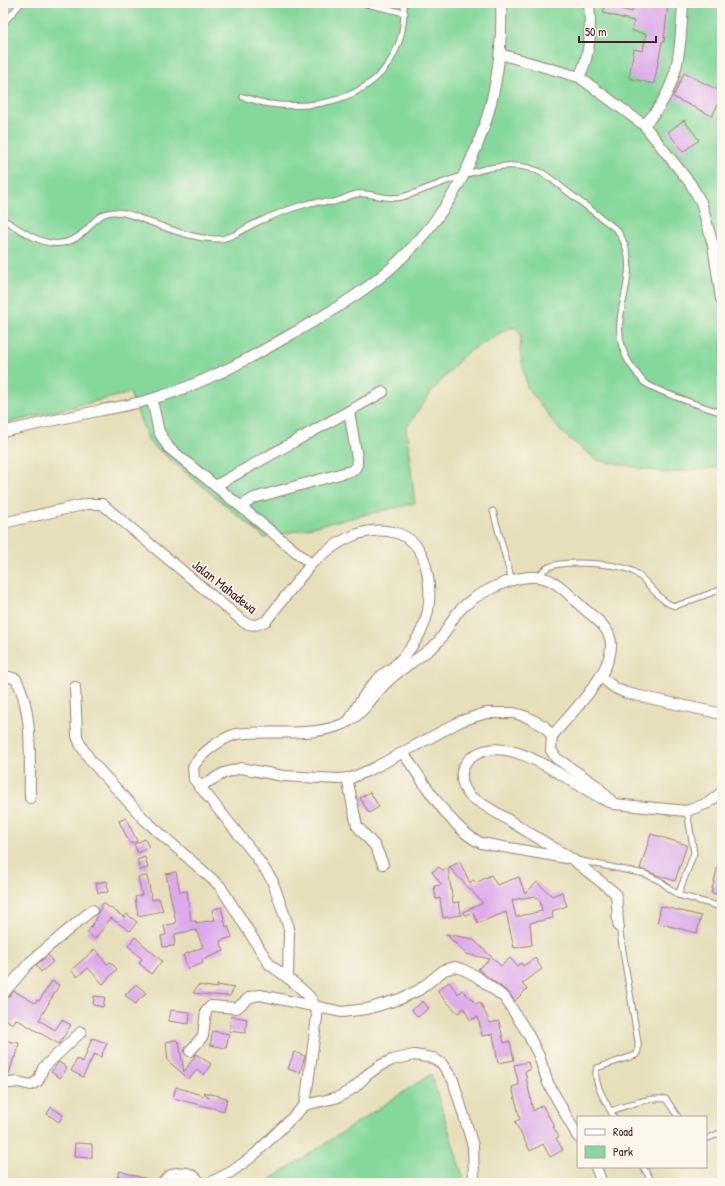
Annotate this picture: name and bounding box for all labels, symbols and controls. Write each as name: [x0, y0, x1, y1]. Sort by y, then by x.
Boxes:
scale bar: [579, 18, 656, 44]
text: 50 m: [585, 23, 606, 40]
street label: Jalan Mahadewa: [189, 555, 262, 618]
legend: [577, 1116, 707, 1168]
text: Road: [613, 1123, 633, 1140]
text: Park: [613, 1143, 633, 1160]

